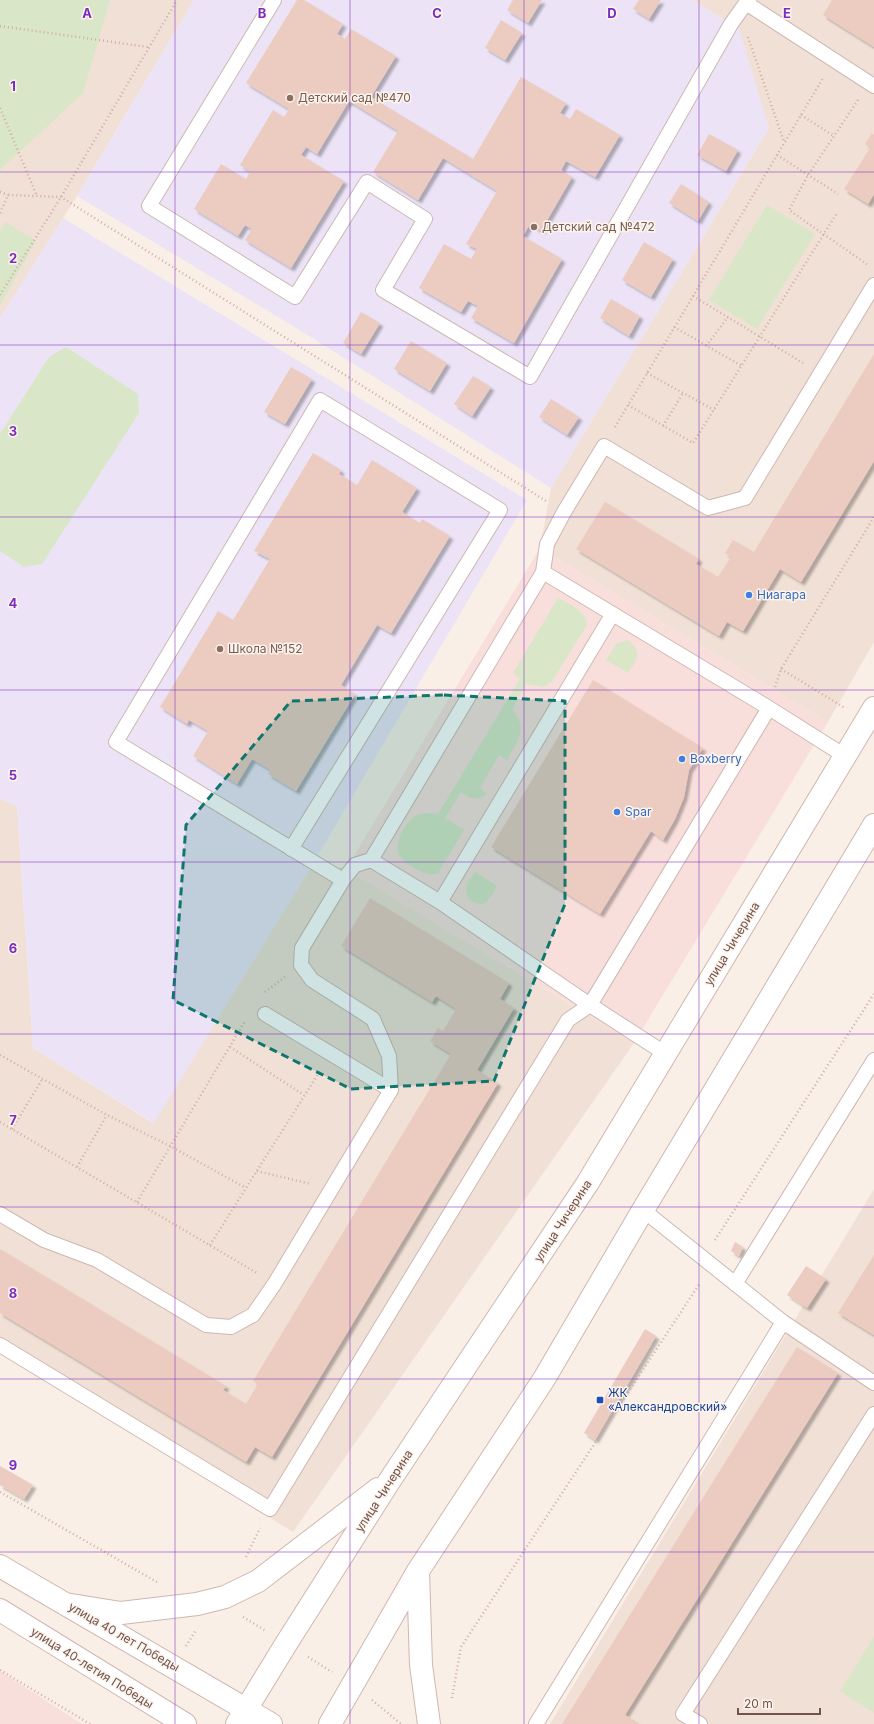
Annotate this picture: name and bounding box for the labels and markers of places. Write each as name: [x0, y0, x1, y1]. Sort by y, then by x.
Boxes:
place label: Детский сад №470: [298, 90, 411, 105]
marker: Детский сад №470: [285, 93, 295, 103]
place label: Детский сад №472: [542, 219, 655, 234]
marker: Детский сад №472: [529, 222, 539, 232]
place label: Ниагара: [757, 587, 806, 602]
marker: Ниагара: [744, 590, 754, 600]
place label: Школа №152: [228, 641, 303, 656]
marker: Школа №152: [215, 644, 225, 654]
place label: Boxberry: [690, 751, 742, 766]
marker: Boxberry: [677, 754, 687, 764]
place label: Spar: [625, 804, 652, 819]
marker: Spar: [612, 807, 622, 817]
place label: ЖК «Александровский»: [608, 1385, 727, 1414]
marker: ЖК «Александровский»: [595, 1395, 605, 1405]

